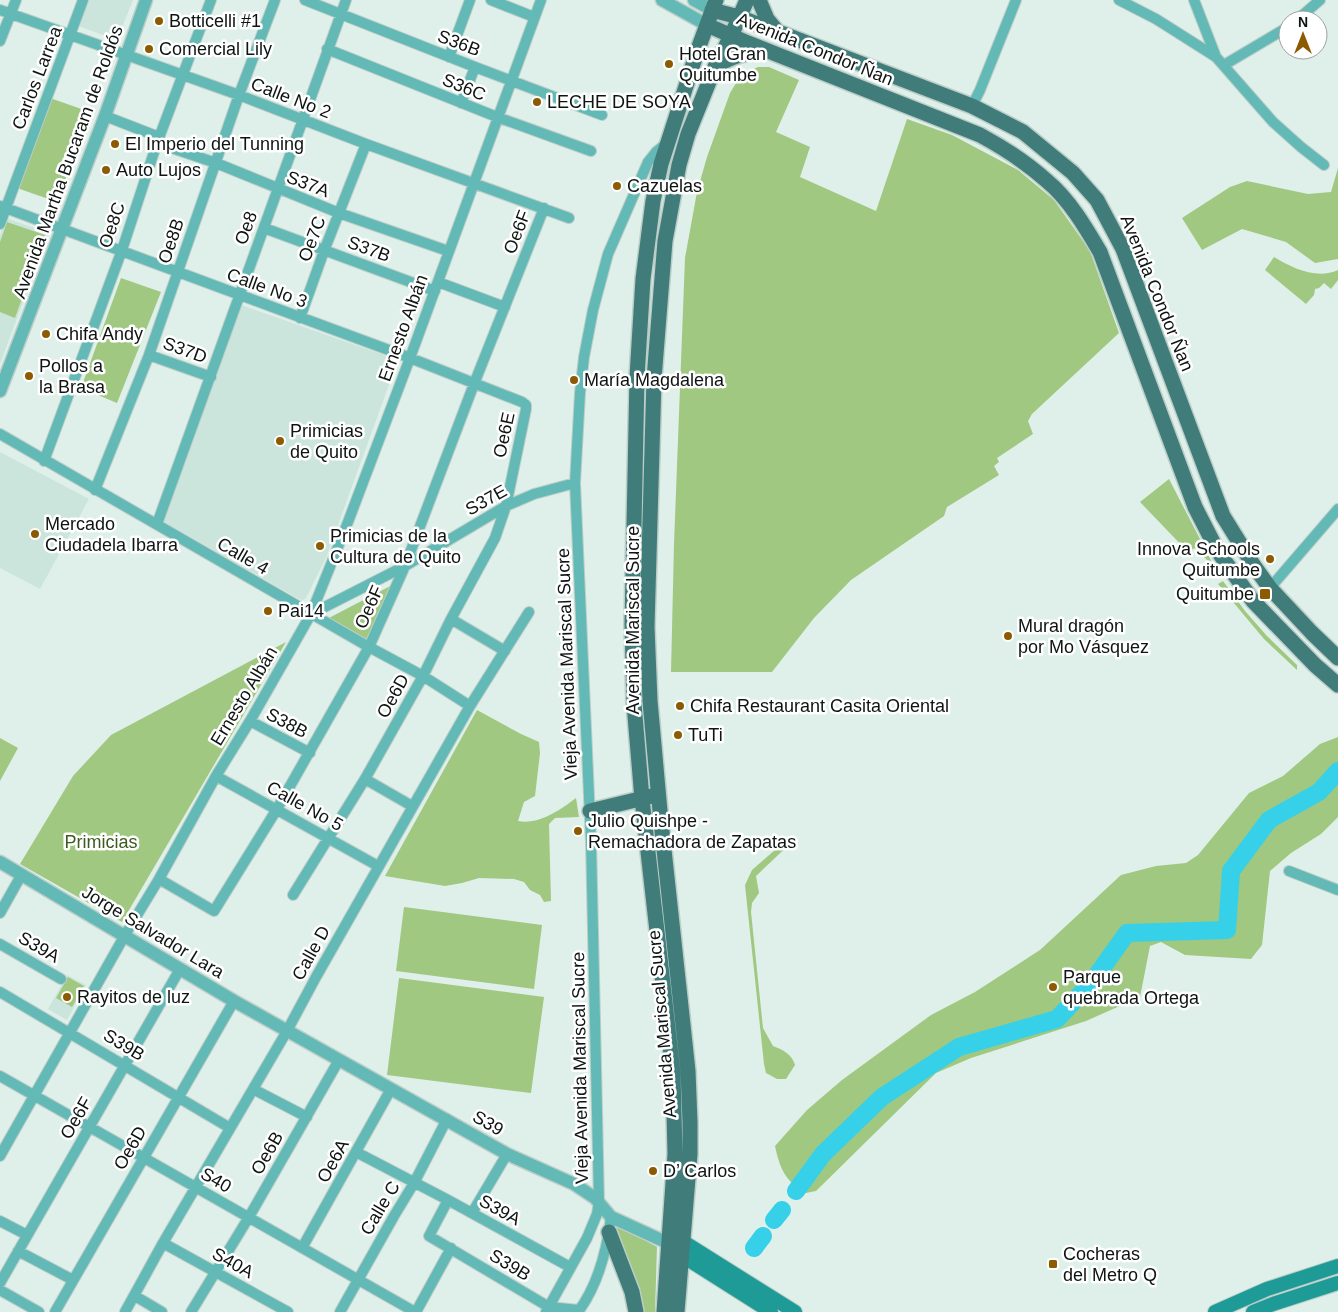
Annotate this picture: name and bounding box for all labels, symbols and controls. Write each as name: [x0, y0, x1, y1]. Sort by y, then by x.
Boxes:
street label: Avenida Condor Ñan: [734, 8, 896, 90]
north arrow: [1278, 10, 1328, 60]
place label: Botticelli #1: [169, 11, 261, 31]
text: N: [1298, 14, 1308, 30]
marker: Botticelli #1: [153, 15, 165, 27]
street label: Carlos Larrea: [8, 23, 66, 132]
street label: Avenida Martha Bucaram de Roldós: [9, 23, 127, 301]
street label: S36B: [435, 26, 483, 60]
place label: Comercial Lily: [159, 39, 272, 59]
marker: Comercial Lily: [143, 43, 155, 55]
place label: Hotel Gran Quitumbe: [679, 44, 766, 85]
marker: Hotel Gran Quitumbe: [663, 58, 675, 70]
street label: S36C: [439, 69, 489, 105]
street label: Calle No 2: [248, 74, 334, 122]
place label: LECHE DE SOYA: [547, 92, 691, 112]
marker: LECHE DE SOYA: [531, 96, 543, 108]
place label: El Imperio del Tunning: [125, 134, 304, 154]
marker: El Imperio del Tunning: [109, 138, 121, 150]
place label: Auto Lujos: [116, 160, 201, 180]
marker: Auto Lujos: [100, 164, 112, 176]
street label: S37A: [284, 167, 332, 201]
place label: Cazuelas: [627, 176, 702, 196]
marker: Cazuelas: [611, 180, 623, 192]
street label: Oe8C: [95, 200, 129, 250]
street label: Oe6F: [500, 207, 534, 257]
street label: Oe8: [231, 209, 261, 247]
street label: Avenida Condor Ñan: [1116, 212, 1198, 374]
street label: Oe7C: [294, 213, 330, 265]
street label: Oe8B: [154, 216, 188, 266]
street label: S37B: [345, 232, 393, 266]
street label: Calle No 3: [224, 264, 310, 312]
street label: Ernesto Albán: [374, 272, 432, 384]
place label: Chifa Andy: [56, 324, 143, 344]
marker: Chifa Andy: [40, 328, 52, 340]
street label: S37D: [160, 333, 210, 367]
place label: Pollos a la Brasa: [39, 356, 106, 397]
marker: Pollos a la Brasa: [23, 370, 35, 382]
place label: María Magdalena: [584, 370, 725, 390]
marker: María Magdalena: [568, 374, 580, 386]
street label: Oe6E: [489, 410, 519, 460]
place label: Primicias de Quito: [290, 421, 363, 462]
marker: Primicias de Quito: [274, 435, 286, 447]
street label: S37E: [462, 481, 510, 519]
place label: Mercado Ciudadela Ibarra: [45, 514, 179, 555]
place label: Primicias de la Cultura de Quito: [330, 526, 461, 567]
street label: Avenida Mariscal Sucre: [623, 526, 643, 714]
marker: Mercado Ciudadela Ibarra: [29, 528, 41, 540]
street label: Calle 4: [214, 533, 272, 579]
place label: Innova Schools Quitumbe: [1137, 539, 1260, 580]
marker: Primicias de la Cultura de Quito: [314, 540, 326, 552]
street label: Vieja Avenida Mariscal Sucre: [553, 547, 581, 781]
marker: Innova Schools Quitumbe: [1264, 553, 1276, 565]
street label: Oe6F: [351, 582, 387, 632]
place label: Quitumbe: [1176, 584, 1254, 604]
marker: Quitumbe: [1258, 587, 1272, 601]
place label: Pai14: [278, 601, 324, 621]
marker: Pai14: [262, 605, 274, 617]
place label: Mural dragón por Mo Vásquez: [1018, 616, 1149, 657]
marker: Mural dragón por Mo Vásquez: [1002, 630, 1014, 642]
street label: Ernesto Albán: [207, 643, 281, 749]
street label: Oe6D: [373, 671, 413, 721]
place label: Chifa Restaurant Casita Oriental: [690, 696, 949, 716]
marker: Chifa Restaurant Casita Oriental: [674, 700, 686, 712]
street label: S38B: [263, 704, 311, 742]
place label: TuTi: [688, 725, 723, 745]
marker: TuTi: [672, 729, 684, 741]
street label: Calle No 5: [263, 777, 347, 835]
place label: Julio Quishpe - Remachadora de Zapatas: [588, 811, 796, 852]
marker: Julio Quishpe - Remachadora de Zapatas: [572, 825, 584, 837]
park label: Primicias: [64, 832, 138, 852]
street label: Jorge Salvador Lara: [78, 882, 228, 983]
street label: Calle D: [288, 922, 334, 984]
street label: S39A: [15, 927, 63, 967]
street label: Avenida Mariscal Sucre: [644, 929, 680, 1119]
street label: Vieja Avenida Mariscal Sucre: [568, 952, 592, 1184]
place label: Parque quebrada Ortega: [1063, 967, 1200, 1008]
marker: Parque quebrada Ortega: [1047, 981, 1059, 993]
place label: Rayitos de luz: [77, 987, 190, 1007]
marker: Rayitos de luz: [61, 991, 73, 1003]
street label: S39B: [100, 1025, 148, 1065]
street label: Oe6F: [56, 1094, 96, 1142]
street label: S39: [469, 1106, 507, 1140]
street label: Oe6D: [110, 1123, 150, 1173]
street label: Oe6B: [247, 1128, 287, 1178]
street label: Oe6A: [313, 1136, 353, 1186]
place label: D’ Carlos: [663, 1161, 736, 1181]
street label: S40: [197, 1163, 235, 1197]
marker: D’ Carlos: [647, 1165, 659, 1177]
street label: Calle C: [356, 1178, 404, 1238]
street label: S39A: [476, 1191, 524, 1229]
street label: S40A: [209, 1244, 257, 1282]
place label: Cocheras del Metro Q: [1063, 1244, 1157, 1285]
street label: S39B: [486, 1245, 534, 1285]
marker: Cocheras del Metro Q: [1047, 1258, 1059, 1270]

